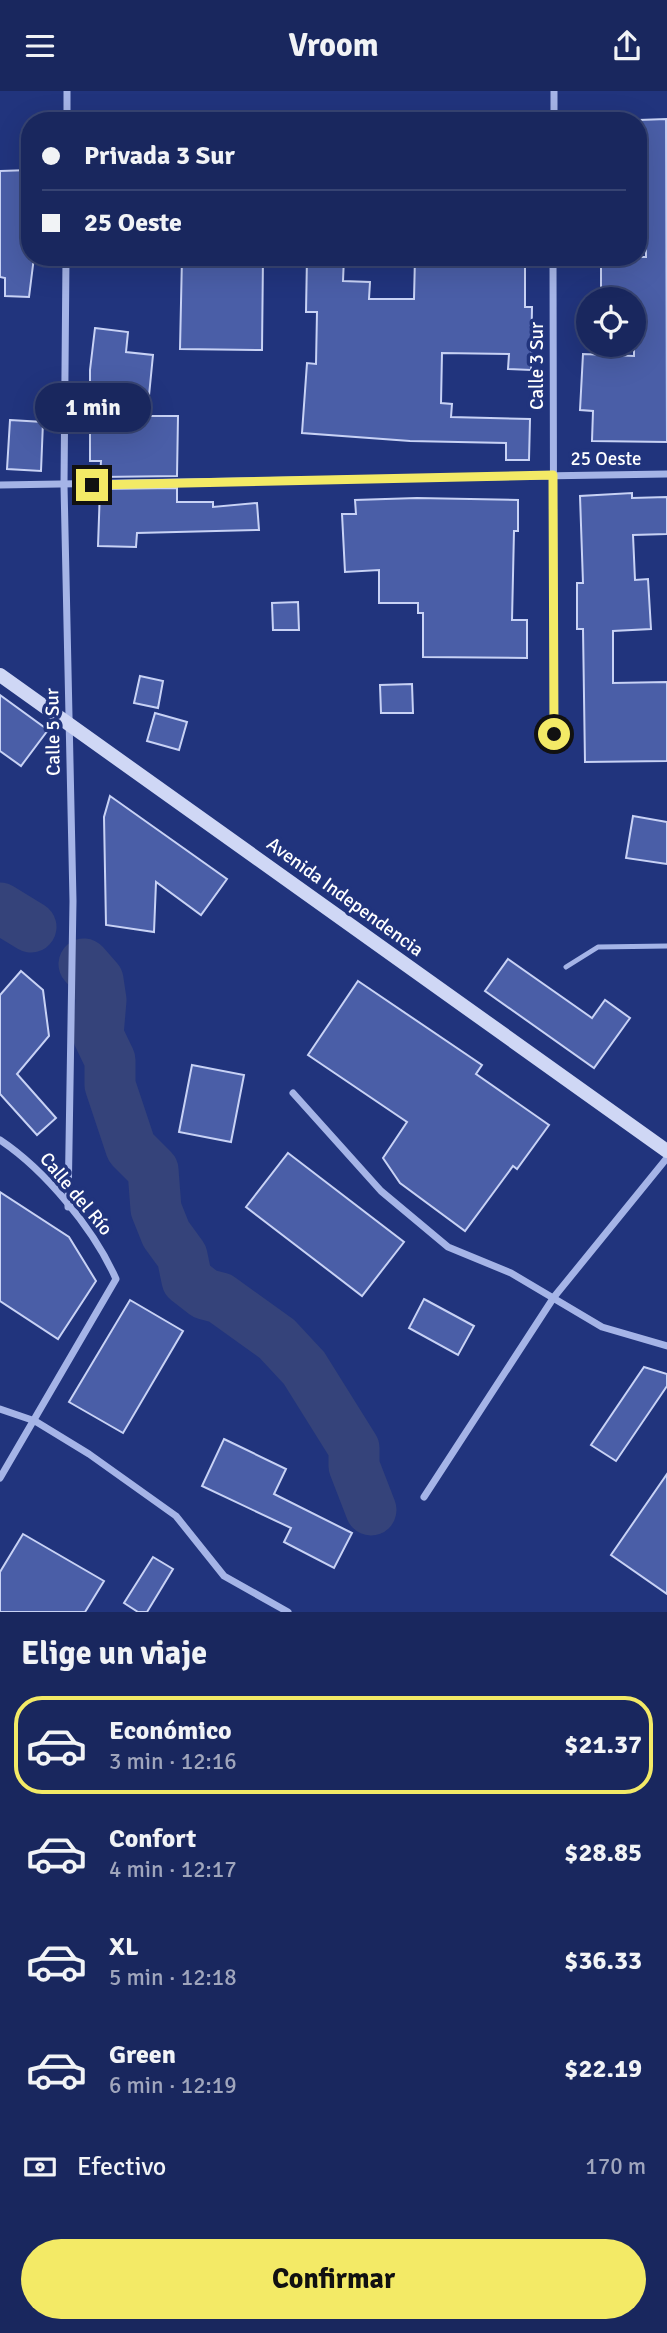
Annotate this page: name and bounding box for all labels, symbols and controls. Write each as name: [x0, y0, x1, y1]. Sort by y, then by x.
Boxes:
text: Vroom: [288, 26, 379, 65]
icon: menu: [21, 27, 59, 65]
icon: share: [608, 27, 646, 65]
text: Privada 3 Sur: [84, 140, 235, 172]
text: 25 Oeste: [84, 207, 182, 239]
map controls: [576, 287, 646, 357]
button: locate: [576, 287, 646, 357]
street label: Calle 3 Sur: [525, 322, 549, 410]
callout: 1 min: [34, 383, 150, 433]
text: 1 min: [65, 393, 121, 422]
street label: 25 Oeste: [570, 447, 642, 471]
route end: [76, 469, 108, 501]
street label: Calle 5 Sur: [40, 688, 66, 776]
route start: [538, 718, 570, 750]
street label: Avenida Independencia: [262, 832, 428, 962]
street label: Calle del Río: [34, 1148, 118, 1241]
text: Elige un viaje: [21, 1634, 207, 1673]
icon: car: [25, 1714, 88, 1777]
text: Económico: [109, 1715, 232, 1747]
text: $21.37: [564, 1729, 642, 1761]
text: 3 min · 12:16: [109, 1747, 237, 1776]
icon: car: [25, 1822, 88, 1885]
text: Confort: [109, 1823, 196, 1855]
text: $28.85: [564, 1837, 642, 1869]
text: 4 min · 12:17: [109, 1855, 237, 1884]
icon: car: [25, 1930, 88, 1993]
text: XL: [109, 1931, 139, 1963]
text: $36.33: [564, 1945, 642, 1977]
text: 5 min · 12:18: [109, 1963, 237, 1992]
icon: car: [25, 2038, 88, 2101]
text: Green: [109, 2039, 176, 2071]
text: $22.19: [564, 2053, 642, 2085]
text: 6 min · 12:19: [109, 2071, 237, 2100]
icon: cash: [21, 2148, 59, 2186]
text: Efectivo: [77, 2151, 166, 2183]
text: 170 m: [585, 2152, 646, 2181]
button: Confirmar: [21, 2239, 646, 2319]

